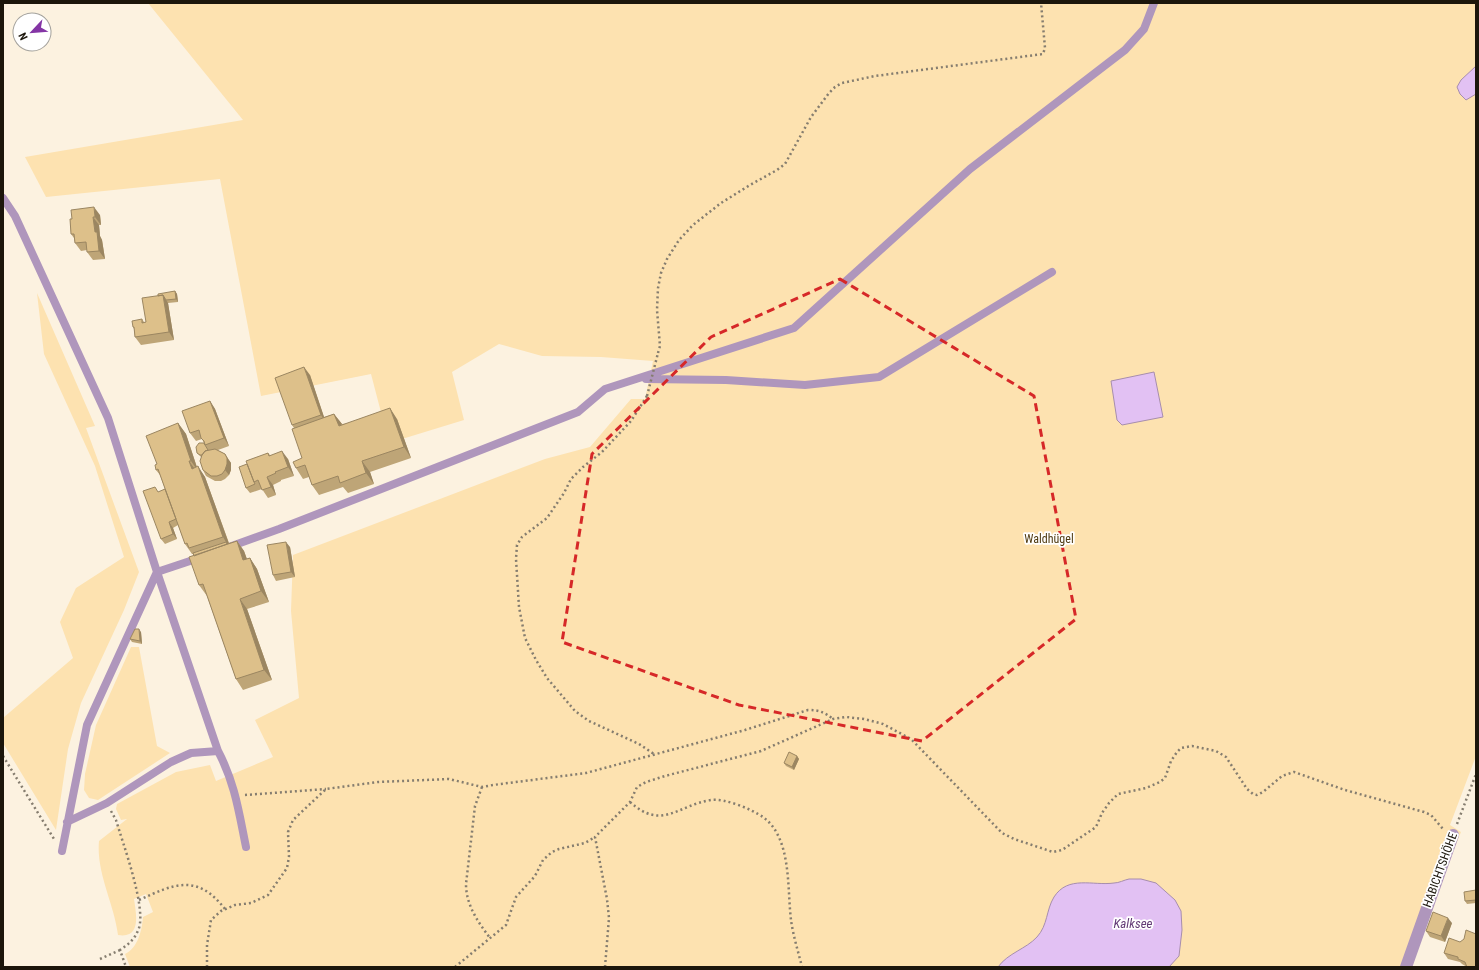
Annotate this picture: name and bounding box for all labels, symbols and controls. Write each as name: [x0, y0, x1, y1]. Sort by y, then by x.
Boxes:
north arrow: [12, 12, 52, 52]
text: N: [16, 30, 31, 42]
park label: Waldhügel: [1024, 532, 1074, 546]
street label: HABICHTSHÖHE: [1419, 830, 1460, 909]
water label: Kalksee: [1113, 916, 1153, 931]

